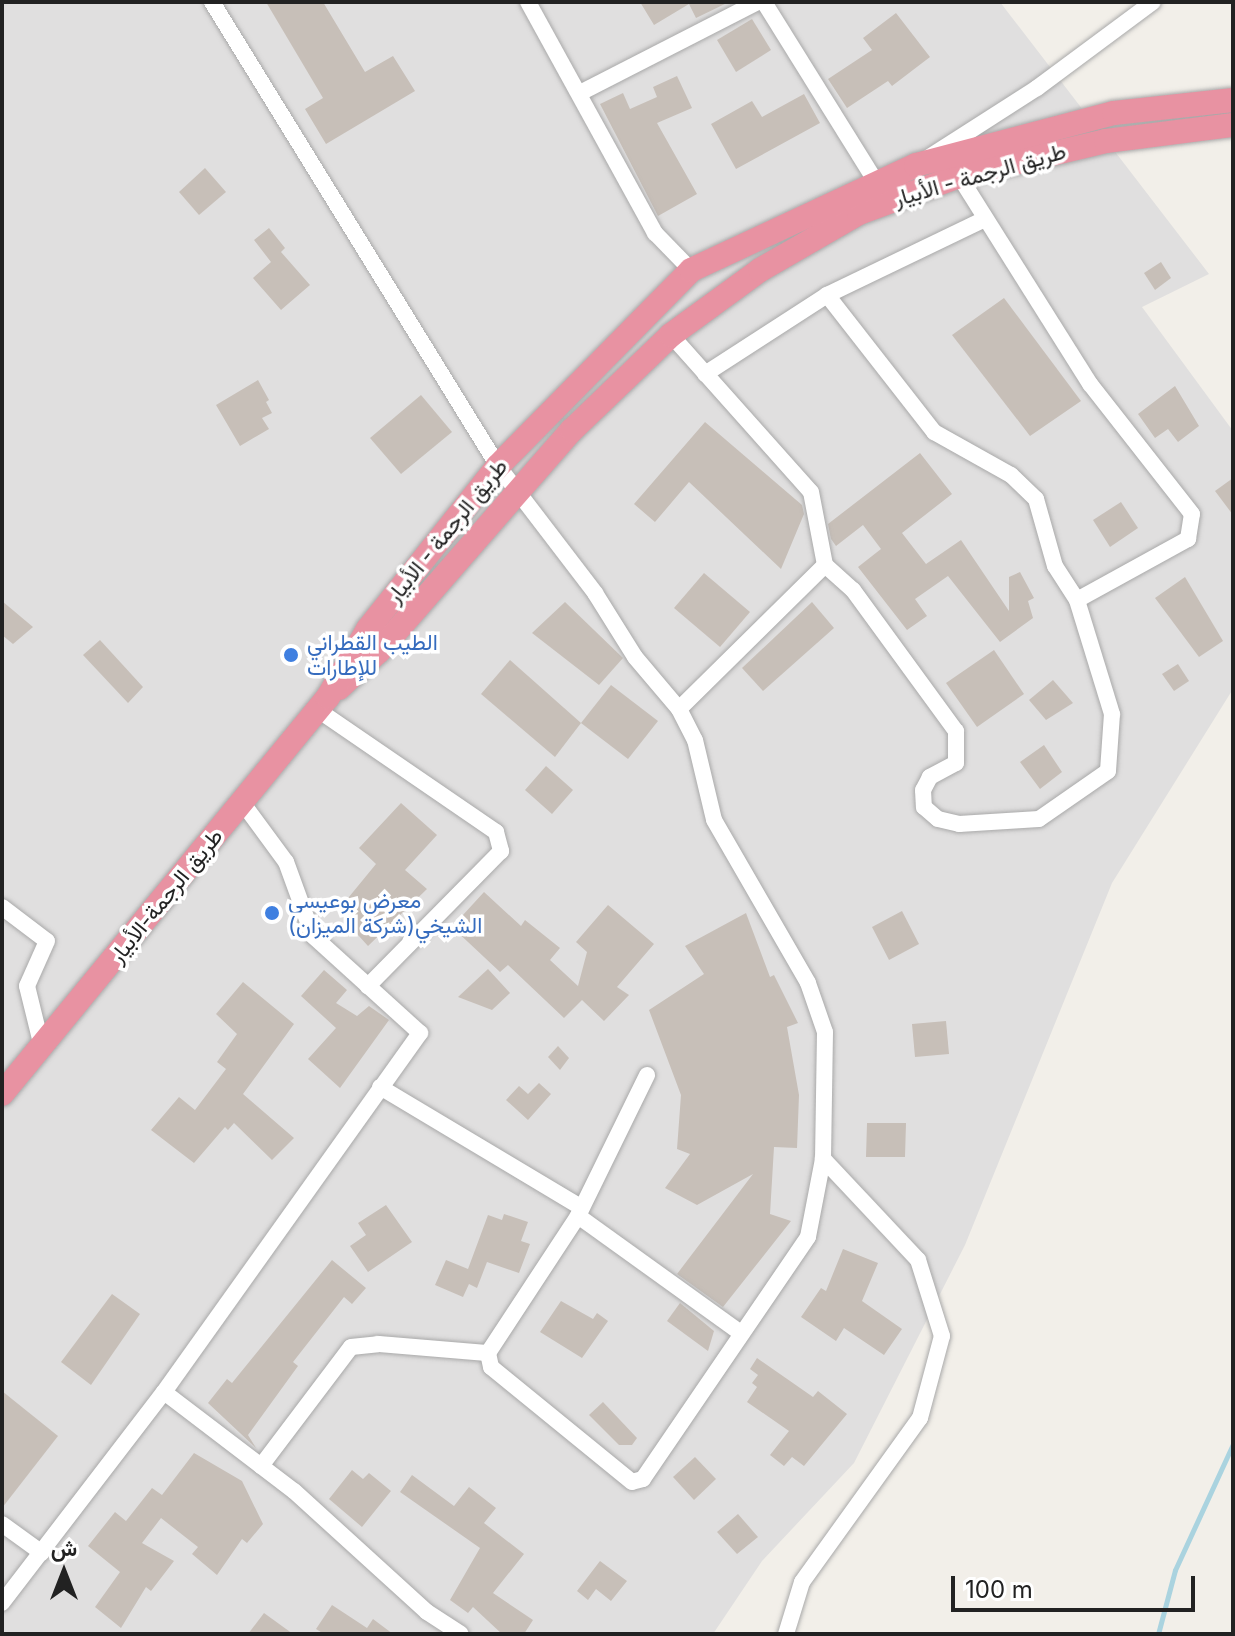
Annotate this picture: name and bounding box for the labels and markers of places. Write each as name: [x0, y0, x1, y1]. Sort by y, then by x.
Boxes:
place label: الطيب القطراني للإطارات: [307, 629, 438, 680]
marker: الطيب القطراني للإطارات: [282, 646, 300, 664]
place label: معرض بوعيسى الشيخي(شركة الميزان): [288, 887, 482, 938]
marker: معرض بوعيسى الشيخي(شركة الميزان): [263, 904, 281, 922]

